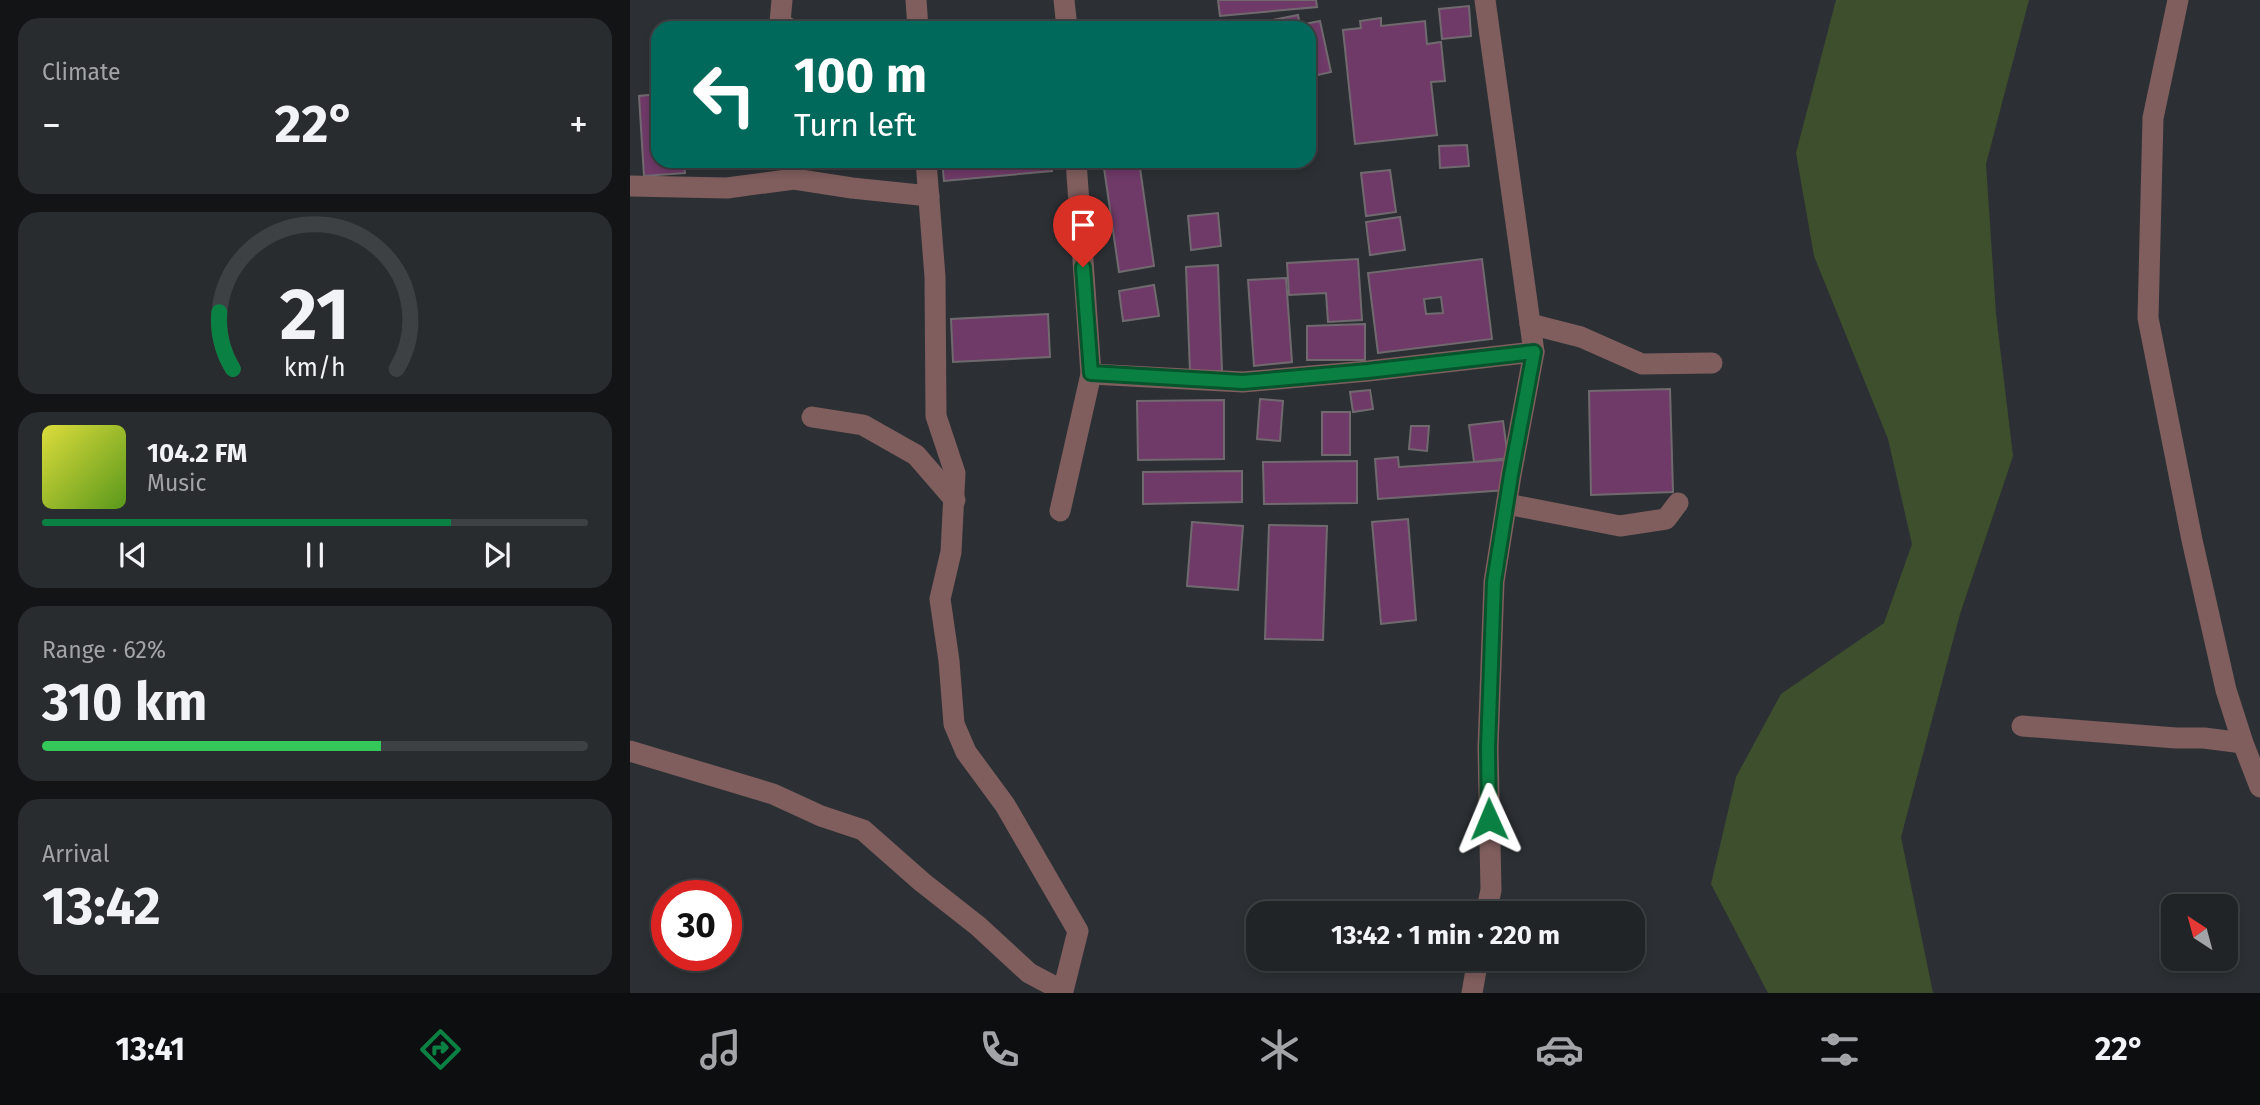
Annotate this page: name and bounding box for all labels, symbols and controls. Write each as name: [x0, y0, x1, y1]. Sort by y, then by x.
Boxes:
text: 100 m: [794, 46, 927, 105]
icon: left: [679, 49, 770, 140]
text: Climate: [42, 58, 121, 86]
text: 22°: [275, 93, 355, 156]
text: −: [42, 102, 61, 148]
text: +: [569, 102, 588, 148]
text: Turn left: [794, 106, 916, 144]
pin: [1053, 195, 1113, 267]
icon: arrive: [1064, 206, 1102, 244]
text: 21: [280, 271, 350, 358]
text: km/h: [284, 353, 346, 383]
text: 104.2 FM: [147, 438, 247, 469]
text: Music: [147, 469, 207, 497]
icon: previous: [114, 536, 152, 574]
icon: pause: [296, 536, 334, 574]
icon: next: [478, 536, 516, 574]
text: Range · 62%: [42, 636, 166, 664]
text: 310 km: [42, 671, 207, 734]
position arrow: [1452, 782, 1526, 856]
text: Arrival: [42, 840, 109, 868]
text: 13:42: [42, 875, 161, 938]
speed limit sign: 30: [651, 880, 742, 971]
north arrow: [2161, 894, 2238, 971]
map controls: [2161, 894, 2238, 971]
text: 13:42 · 1 min · 220 m: [1331, 920, 1560, 951]
icon: directions: [416, 1025, 465, 1074]
icon: music: [696, 1025, 745, 1074]
icon: phone: [975, 1025, 1024, 1074]
icon: climate: [1255, 1025, 1304, 1074]
icon: car: [1535, 1025, 1584, 1074]
icon: filters: [1815, 1025, 1864, 1074]
text: 13:41: [115, 1030, 185, 1068]
text: 22°: [2095, 1030, 2145, 1068]

